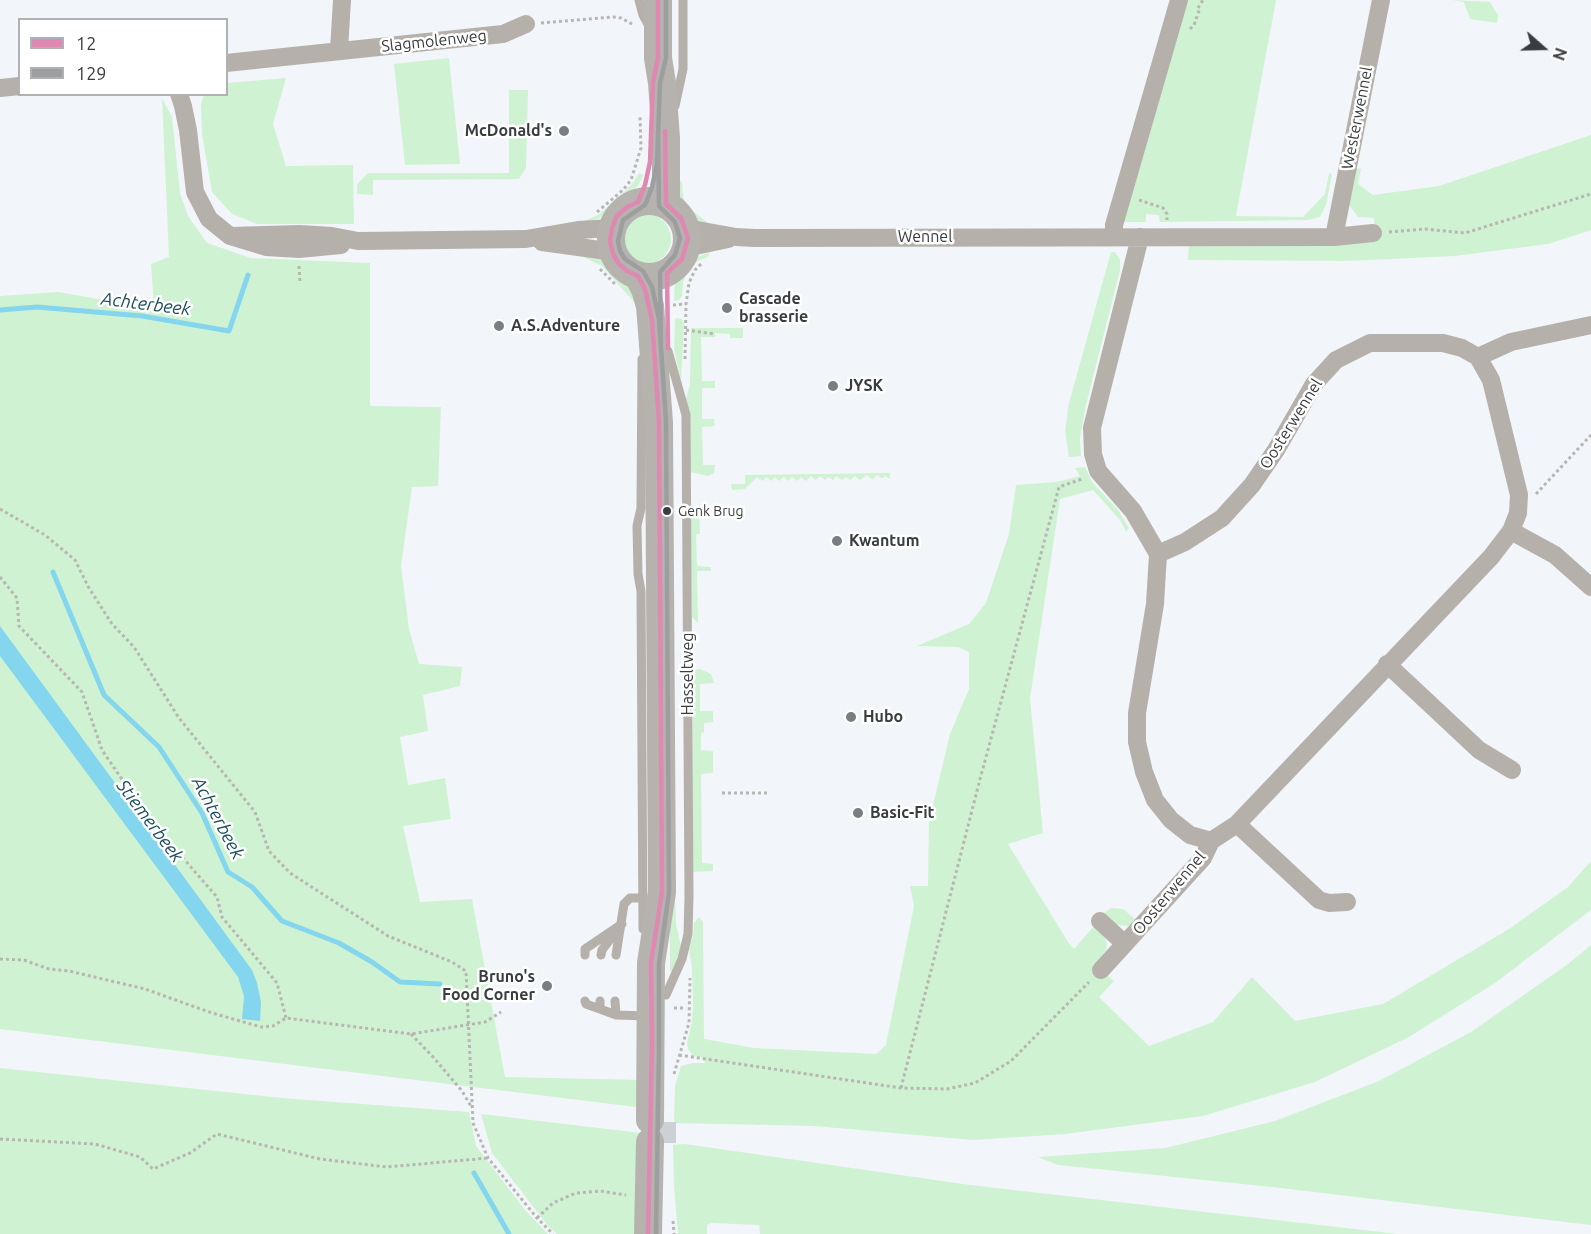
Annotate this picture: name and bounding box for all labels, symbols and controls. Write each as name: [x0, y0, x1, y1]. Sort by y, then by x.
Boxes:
legend: [18, 18, 228, 96]
north arrow: [1513, 18, 1573, 78]
street label: Slagmolenweg: [380, 26, 488, 56]
text: 12: [76, 33, 96, 53]
text: N: [1549, 45, 1570, 63]
text: 129: [76, 63, 106, 83]
street label: Westerwennel: [1338, 65, 1376, 171]
place label: McDonald's: [465, 121, 552, 141]
marker: McDonald's: [557, 124, 571, 138]
street label: Wennel: [898, 227, 952, 247]
water label: Achterbeek: [100, 288, 192, 320]
place label: Cascade brasserie: [739, 289, 808, 327]
marker: Cascade brasserie: [720, 301, 734, 315]
place label: A.S.Adventure: [511, 316, 620, 336]
marker: A.S.Adventure: [492, 319, 506, 333]
street label: Oosterwennel: [1256, 375, 1326, 473]
place label: JYSK: [845, 376, 883, 396]
marker: JYSK: [826, 379, 840, 393]
place label: Genk Brug: [678, 503, 744, 519]
marker: Genk Brug: [661, 505, 673, 517]
place label: Kwantum: [849, 531, 919, 551]
marker: Kwantum: [830, 534, 844, 548]
street label: Hasseltweg: [678, 632, 698, 716]
place label: Hubo: [863, 707, 903, 727]
marker: Hubo: [844, 710, 858, 724]
water label: Achterbeek: [187, 773, 249, 863]
water label: Stiemerbeek: [112, 775, 188, 867]
place label: Basic-Fit: [870, 803, 935, 823]
marker: Basic-Fit: [851, 806, 865, 820]
street label: Oosterwennel: [1129, 847, 1209, 939]
place label: Bruno's Food Corner: [442, 967, 535, 1005]
marker: Bruno's Food Corner: [540, 979, 554, 993]

